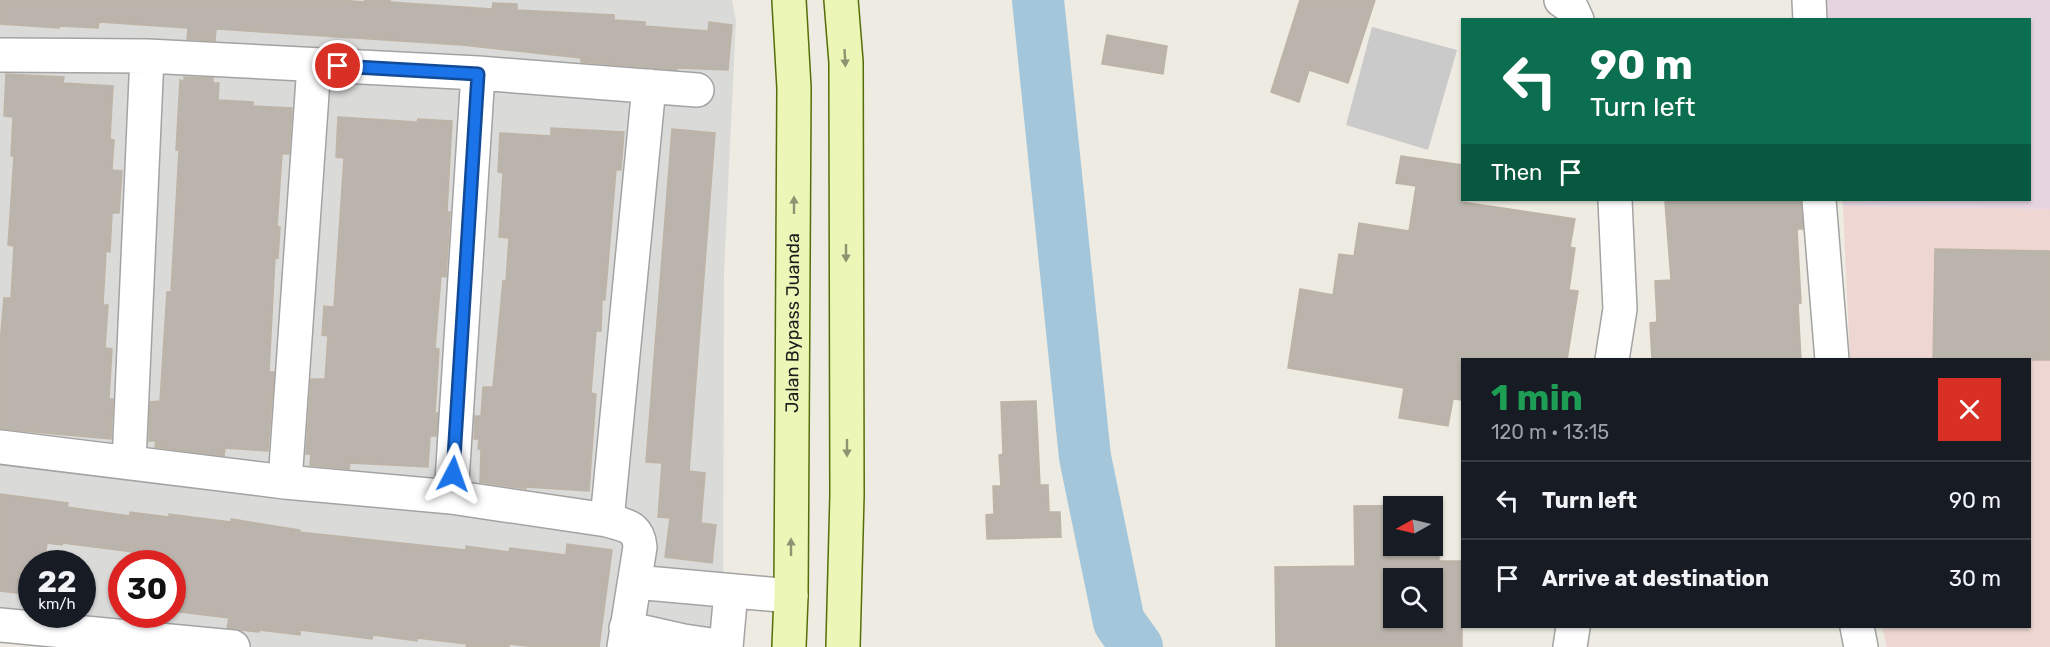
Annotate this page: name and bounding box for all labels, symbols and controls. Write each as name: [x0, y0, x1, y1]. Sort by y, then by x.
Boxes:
pin: [312, 40, 363, 91]
text: 90 m: [1590, 40, 1693, 90]
icon: left: [1491, 42, 1569, 120]
icon: arrive: [321, 49, 354, 82]
one-way arrow: [841, 49, 850, 68]
text: Turn left: [1590, 91, 1695, 123]
icon: arrive: [1554, 156, 1587, 189]
text: Then: [1491, 159, 1542, 186]
one-way arrow: [789, 195, 798, 214]
street label: Jalan Bypass Juanda: [781, 233, 804, 413]
one-way arrow: [841, 244, 851, 263]
text: 1 min: [1491, 376, 1583, 419]
button: close: [1938, 378, 2001, 441]
text: 120 m · 13:15: [1491, 420, 1609, 444]
one-way arrow: [842, 439, 852, 458]
position arrow: [421, 442, 485, 506]
icon: left: [1491, 484, 1524, 517]
text: Turn left: [1542, 487, 1637, 514]
text: 90 m: [1949, 487, 2001, 514]
north arrow: [1383, 496, 1443, 556]
map controls: [1383, 496, 1443, 628]
one-way arrow: [787, 537, 796, 556]
speed limit sign: 30: [108, 550, 186, 628]
icon: arrive: [1491, 562, 1524, 595]
text: 22: [38, 564, 77, 600]
text: Arrive at destination: [1542, 565, 1769, 592]
text: 30 m: [1949, 565, 2001, 592]
button: search: [1383, 568, 1443, 628]
text: km/h: [38, 595, 76, 613]

